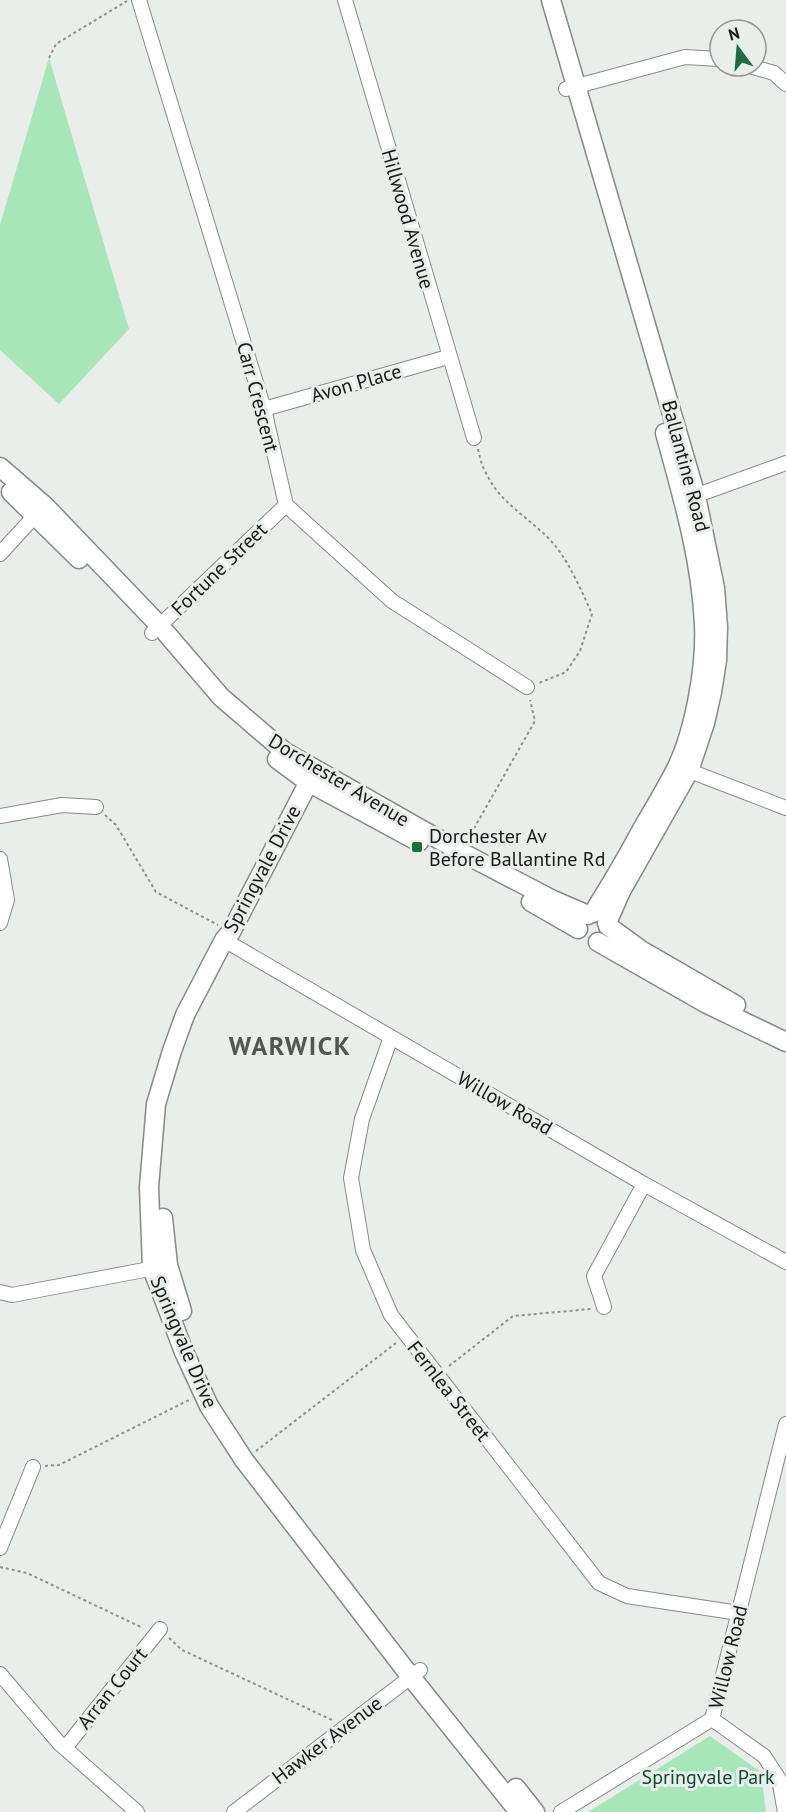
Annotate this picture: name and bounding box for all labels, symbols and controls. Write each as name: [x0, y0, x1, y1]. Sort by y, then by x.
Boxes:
north arrow: [708, 18, 768, 78]
text: N: [726, 23, 742, 45]
street label: Hillwood Avenue: [376, 146, 440, 292]
street label: Carr Crescent: [231, 339, 285, 455]
street label: Avon Place: [308, 358, 404, 408]
street label: Ballantine Road: [656, 397, 716, 535]
street label: Fortune Street: [166, 517, 273, 621]
street label: Dorchester Avenue: [264, 728, 414, 832]
street label: Springvale Drive: [217, 801, 307, 937]
place label: Dorchester Av Before Ballantine Rd: [429, 823, 605, 872]
marker: Dorchester Av Before Ballantine Rd: [410, 840, 424, 854]
district label: WARWICK: [229, 1029, 351, 1062]
street label: Willow Road: [453, 1065, 557, 1141]
street label: Springvale Drive: [144, 1272, 224, 1412]
street label: Fernlea Street: [402, 1335, 496, 1447]
street label: Willow Road: [703, 1602, 753, 1712]
street label: Arran Court: [71, 1642, 153, 1734]
street label: Hawker Avenue: [267, 1690, 387, 1790]
park label: Springvale Park: [642, 1764, 775, 1790]

